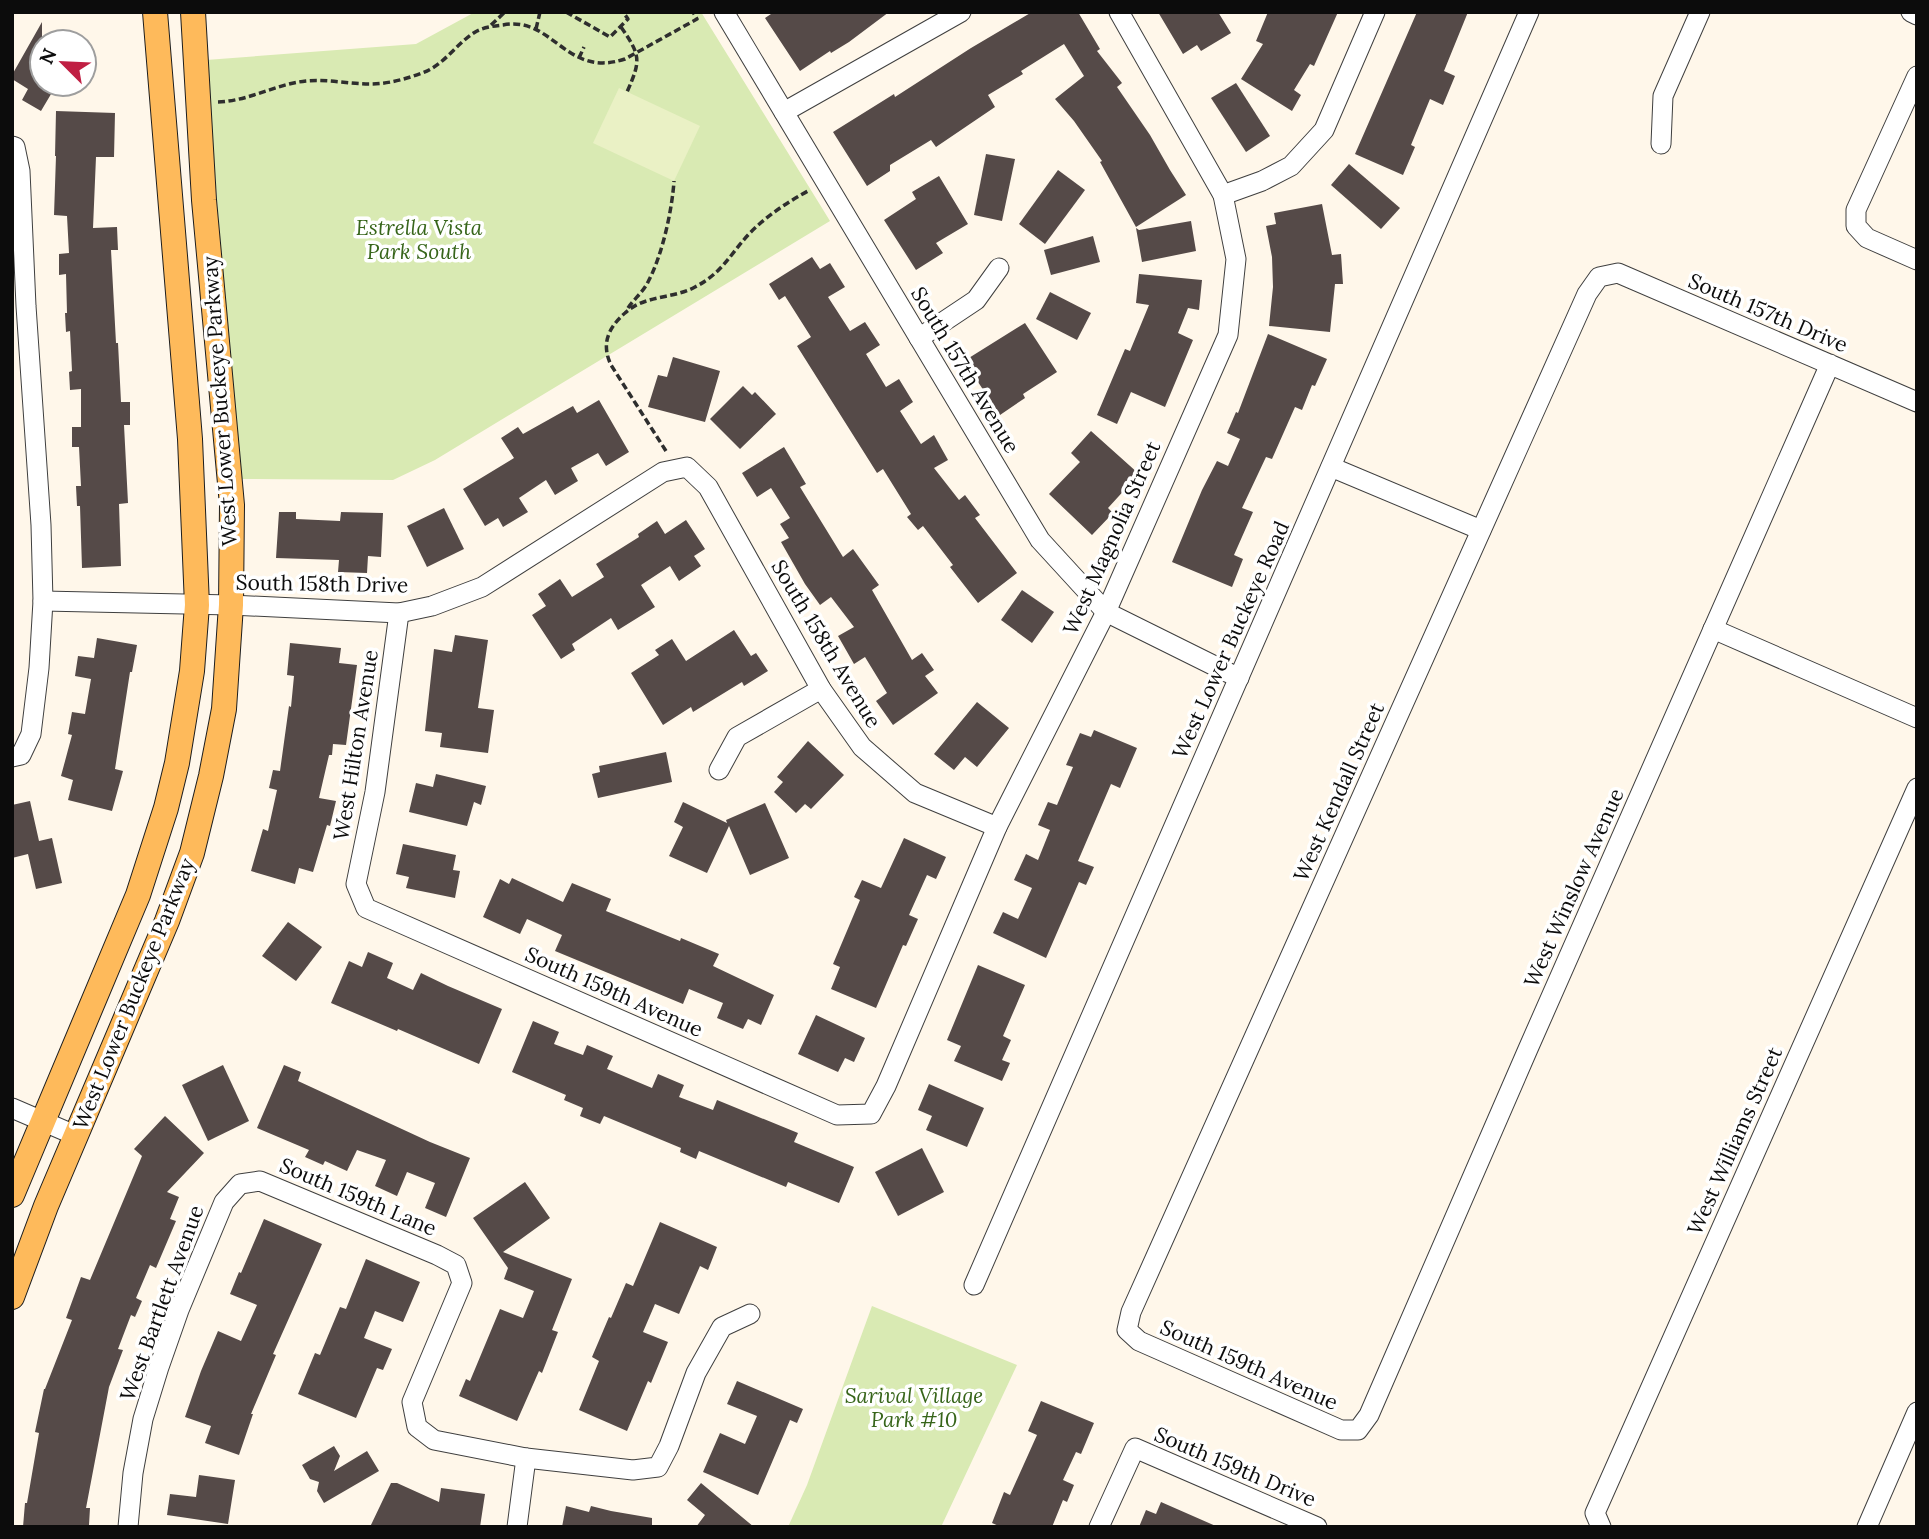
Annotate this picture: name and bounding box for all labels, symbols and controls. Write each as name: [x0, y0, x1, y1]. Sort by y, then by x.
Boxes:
north arrow: [28, 28, 98, 98]
text: N: [34, 44, 62, 68]
park label: Estrella Vista Park South: [356, 214, 483, 265]
street label: West Lower Buckeye Parkway: [196, 255, 243, 547]
street label: South 157th Drive: [1684, 267, 1852, 358]
street label: South 157th Avenue: [905, 282, 1026, 458]
street label: West Magnolia Street: [1057, 436, 1167, 639]
street label: West Lower Buckeye Road: [1166, 517, 1295, 763]
street label: South 158th Avenue: [766, 555, 887, 733]
street label: South 158th Drive: [235, 568, 409, 599]
street label: West Hilton Avenue: [327, 648, 384, 842]
street label: West Kendall Street: [1287, 697, 1390, 885]
street label: West Winslow Avenue: [1517, 784, 1630, 992]
street label: West Lower Buckeye Parkway: [67, 854, 200, 1134]
street label: South 159th Avenue: [521, 940, 707, 1043]
street label: West Williams Street: [1681, 1042, 1789, 1239]
street label: South 159th Lane: [276, 1151, 441, 1242]
street label: West Bartlett Avenue: [114, 1201, 209, 1404]
street label: South 159th Avenue: [1156, 1313, 1342, 1416]
park label: Sarival Village Park #10: [845, 1382, 983, 1433]
street label: South 159th Drive: [1150, 1420, 1320, 1513]

